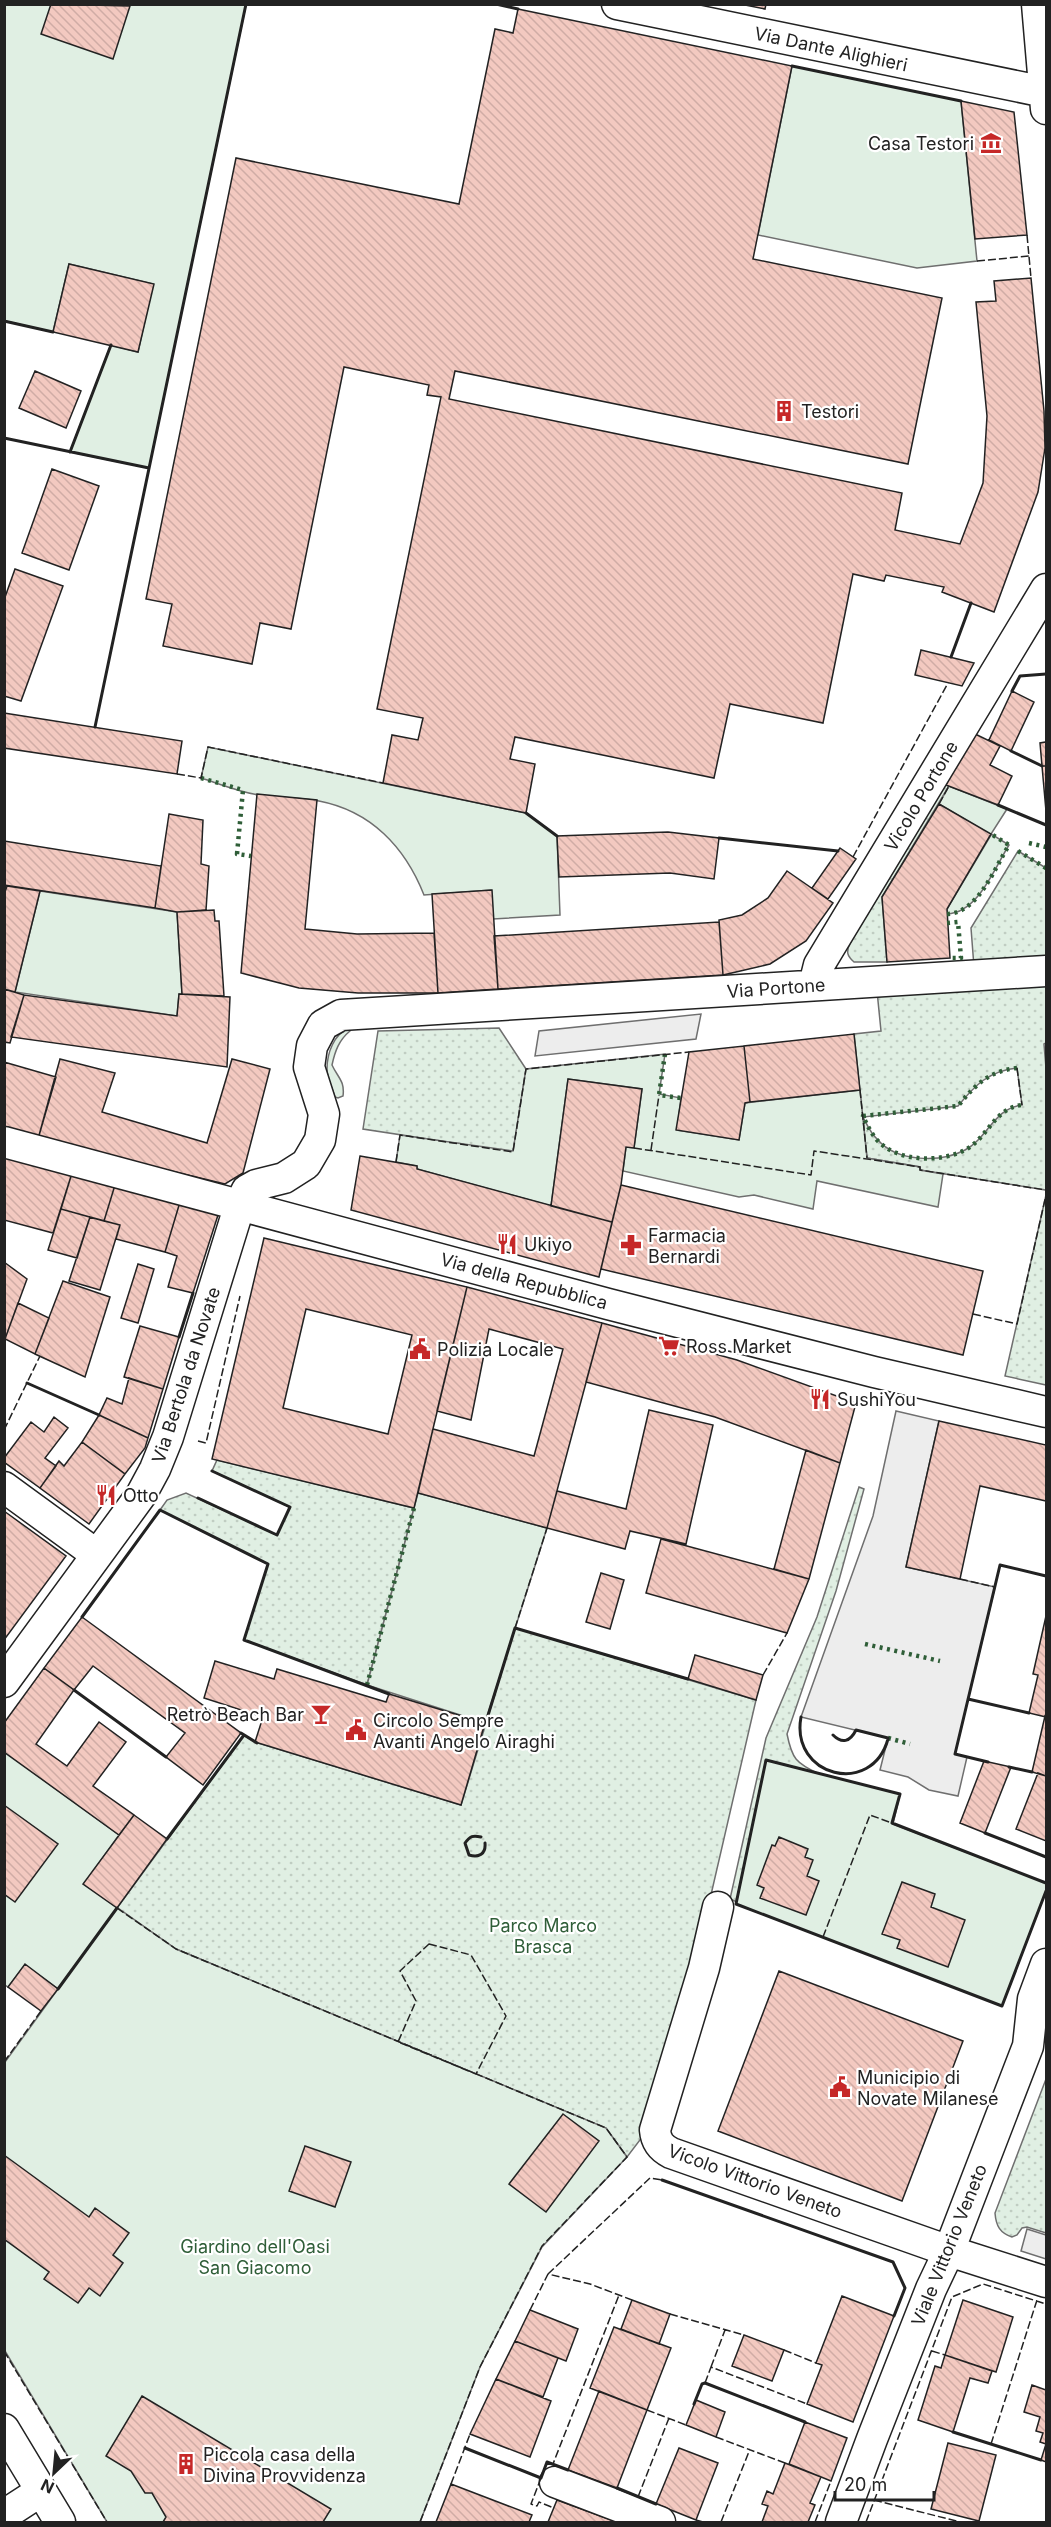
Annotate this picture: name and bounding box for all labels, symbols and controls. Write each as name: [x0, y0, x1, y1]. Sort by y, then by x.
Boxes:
street label: Via Dante Alighieri: [752, 23, 910, 75]
museum icon: Casa Testori: [979, 131, 1003, 155]
place label: Casa Testori: [868, 133, 974, 154]
building icon: Testori: [772, 399, 796, 423]
place label: Testori: [801, 401, 859, 422]
street label: Vicolo Portone: [880, 737, 962, 855]
street label: Via Portone: [726, 974, 826, 1002]
place label: Farmacia Bernardi: [648, 1225, 726, 1267]
restaurant icon: Ukiyo: [495, 1232, 519, 1256]
pharmacy icon: Farmacia Bernardi: [619, 1233, 643, 1257]
place label: Ukiyo: [524, 1234, 572, 1255]
street label: Via della Repubblica: [438, 1249, 610, 1313]
street label: Via Bertola da Novate: [148, 1284, 224, 1466]
supermarket icon: Ross Market: [657, 1334, 681, 1358]
place label: Ross Market: [686, 1336, 792, 1357]
public building icon: Polizia Locale: [408, 1337, 432, 1361]
place label: Polizia Locale: [437, 1339, 554, 1360]
restaurant icon: SushiYou: [808, 1387, 832, 1411]
place label: SushiYou: [837, 1389, 916, 1410]
restaurant icon: Otto: [94, 1483, 118, 1507]
place label: Otto: [123, 1485, 159, 1506]
bar icon: Retrò Beach Bar: [309, 1702, 333, 1726]
place label: Retrò Beach Bar: [167, 1704, 304, 1725]
place label: Circolo Sempre Avanti Angelo Airaghi: [373, 1710, 555, 1752]
public building icon: Circolo Sempre Avanti Angelo Airaghi: [344, 1718, 368, 1742]
park label: Parco Marco Brasca: [489, 1915, 597, 1957]
place label: Municipio di Novate Milanese: [857, 2067, 999, 2109]
public building icon: Municipio di Novate Milanese: [828, 2075, 852, 2099]
street label: Vicolo Vittorio Veneto: [665, 2140, 845, 2222]
street label: Viale Vittorio Veneto: [907, 2161, 991, 2329]
park label: Giardino dell'Oasi San Giacomo: [180, 2236, 330, 2278]
north arrow: [24, 2443, 84, 2503]
place label: Piccola casa della Divina Provvidenza: [203, 2444, 366, 2486]
building icon: Piccola casa della Divina Provvidenza: [174, 2452, 198, 2476]
scale bar: [835, 2464, 934, 2502]
text: 20 m: [844, 2474, 887, 2495]
text: N: [38, 2475, 57, 2498]

